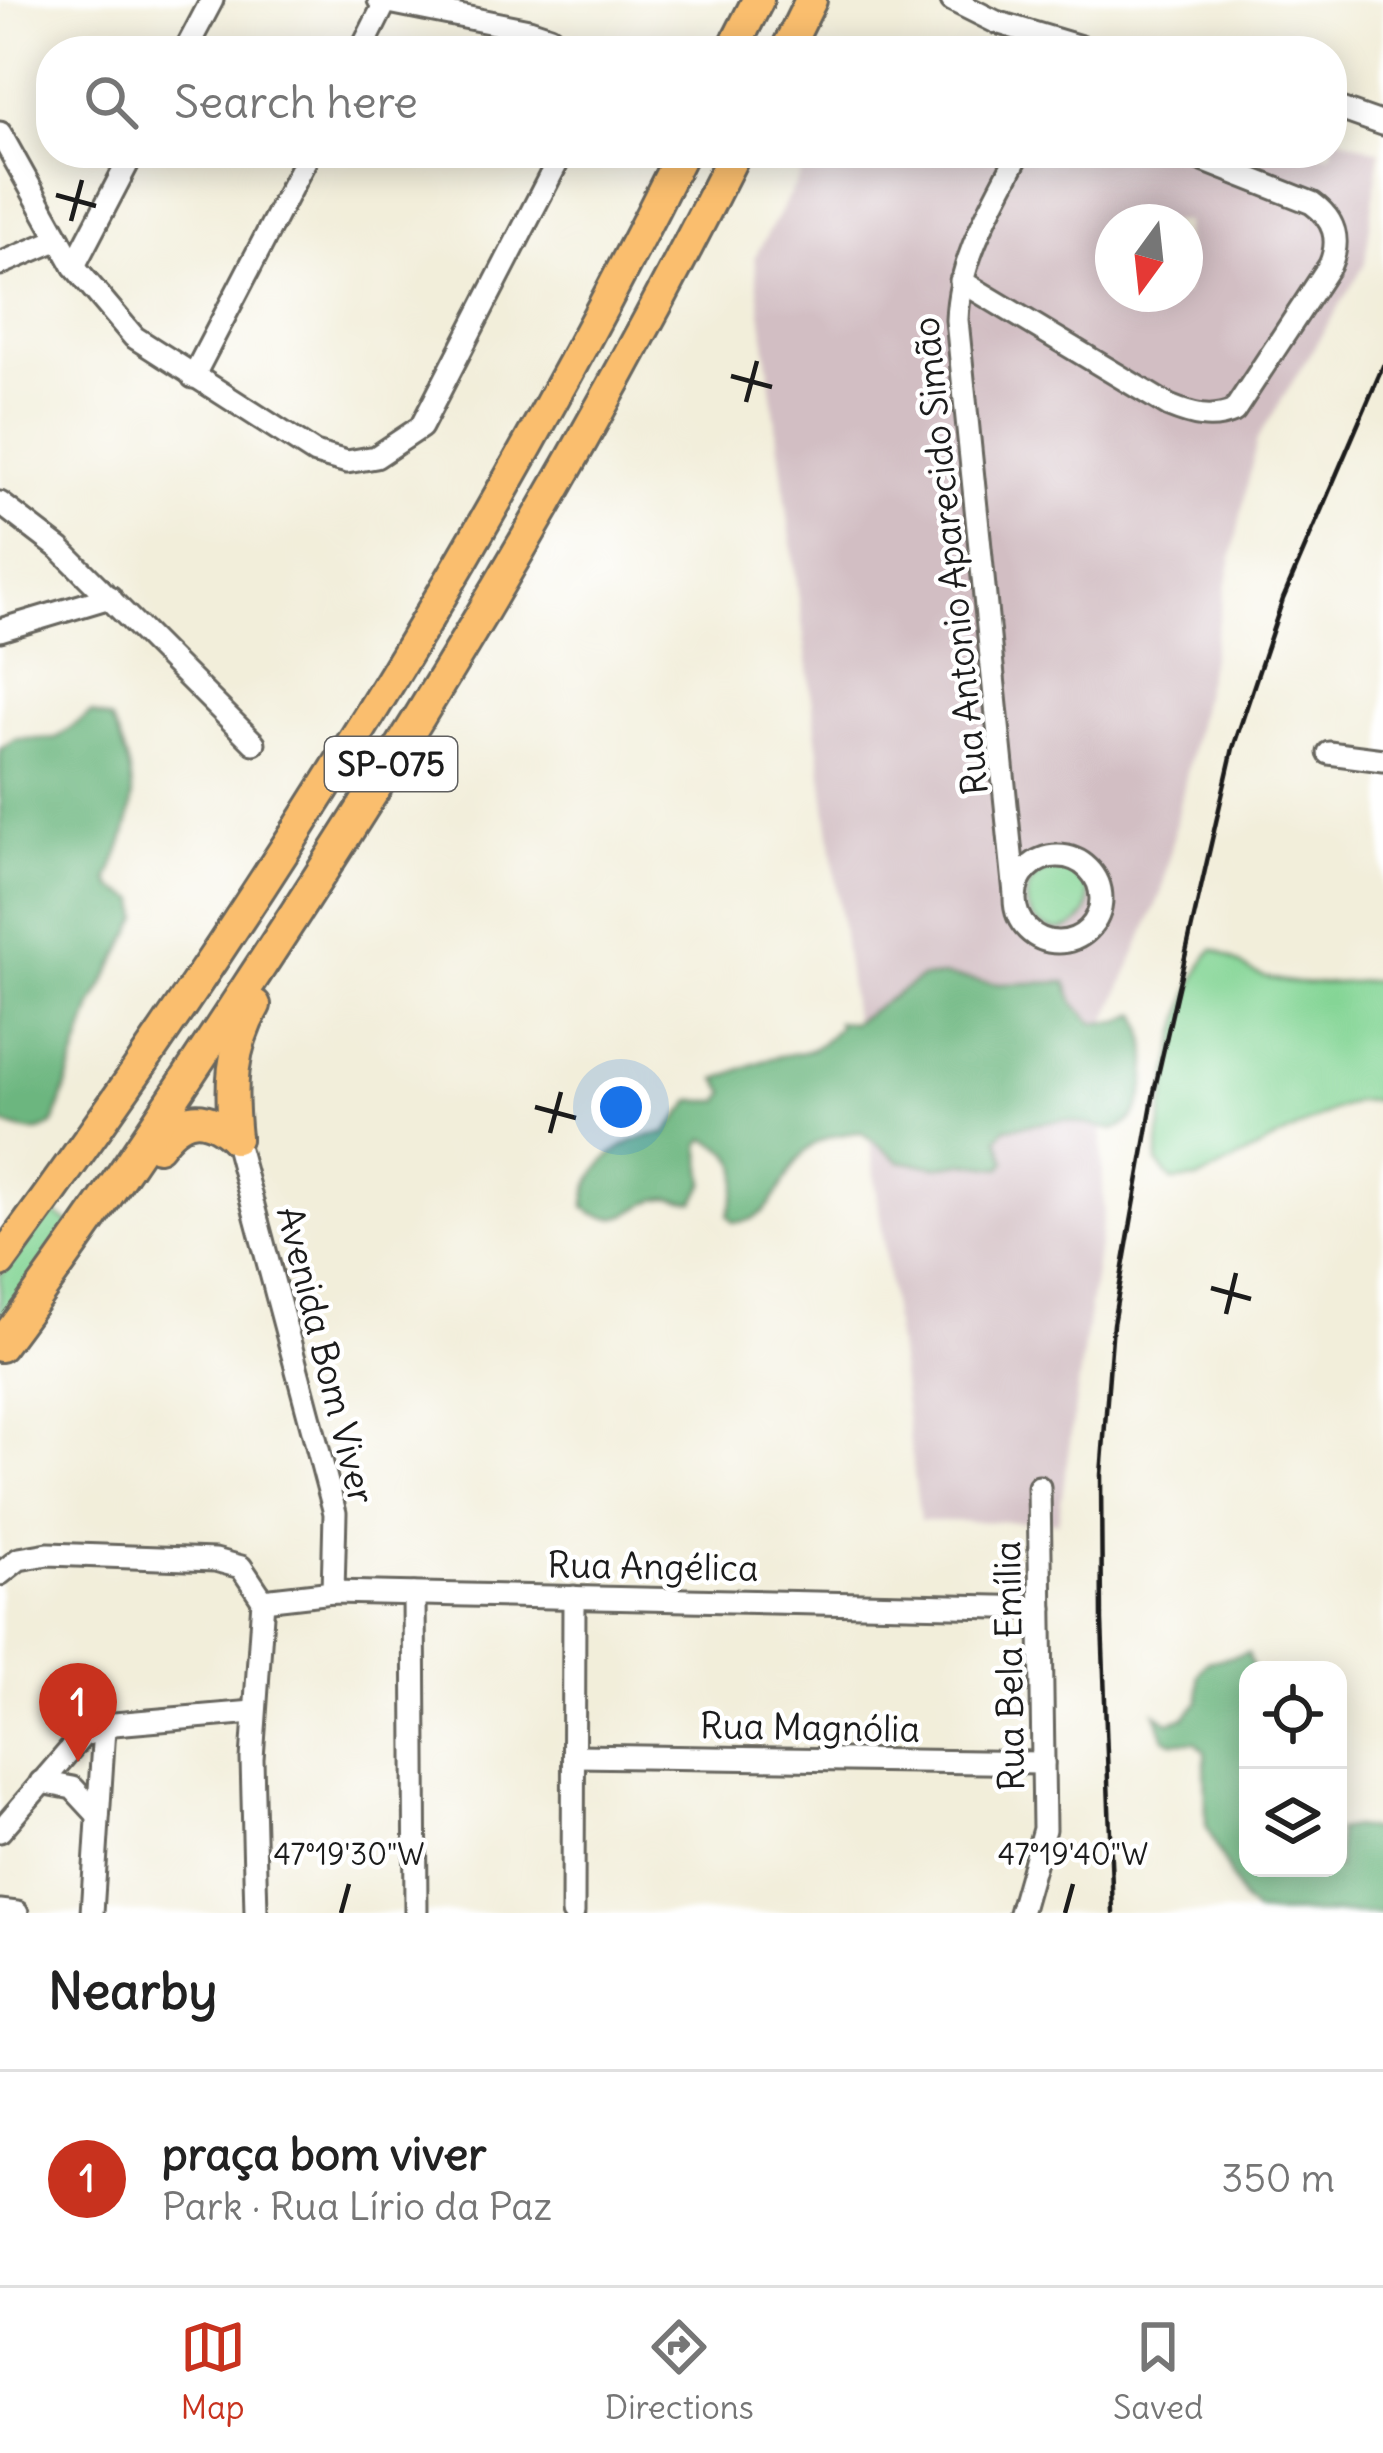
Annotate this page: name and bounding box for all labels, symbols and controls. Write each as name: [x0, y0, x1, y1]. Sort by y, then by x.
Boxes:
search box: [36, 36, 1347, 168]
icon: search: [78, 69, 144, 135]
text: Search here: [174, 74, 418, 130]
north arrow: [1095, 204, 1203, 312]
street label: Rua Antonio Aparecido Simão: [903, 315, 998, 797]
road number: SP-075: [325, 737, 457, 791]
your location: [591, 1077, 651, 1137]
street label: Avenida Bom Viver: [267, 1202, 384, 1509]
street label: Rua Bela Emília: [985, 1541, 1034, 1791]
street label: Rua Angélica: [547, 1542, 759, 1591]
map controls: [1239, 1661, 1347, 1877]
button: locate: [1239, 1661, 1347, 1769]
pin: 1: [39, 1663, 117, 1762]
street label: Rua Magnólia: [700, 1703, 920, 1752]
button: layers: [1239, 1769, 1347, 1877]
text: 47°19'30"W: [274, 1835, 424, 1873]
text: 47°19'40"W: [998, 1835, 1148, 1873]
text: Nearby: [48, 1959, 217, 2023]
text: praça bom viver: [162, 2126, 487, 2182]
text: 1: [79, 2154, 95, 2203]
text: 350 m: [1221, 2154, 1335, 2203]
text: Park · Rua Lírio da Paz: [162, 2182, 552, 2231]
tab: Map: [180, 2314, 246, 2428]
tab: Directions: [605, 2314, 754, 2428]
tab: Saved: [1113, 2314, 1203, 2428]

